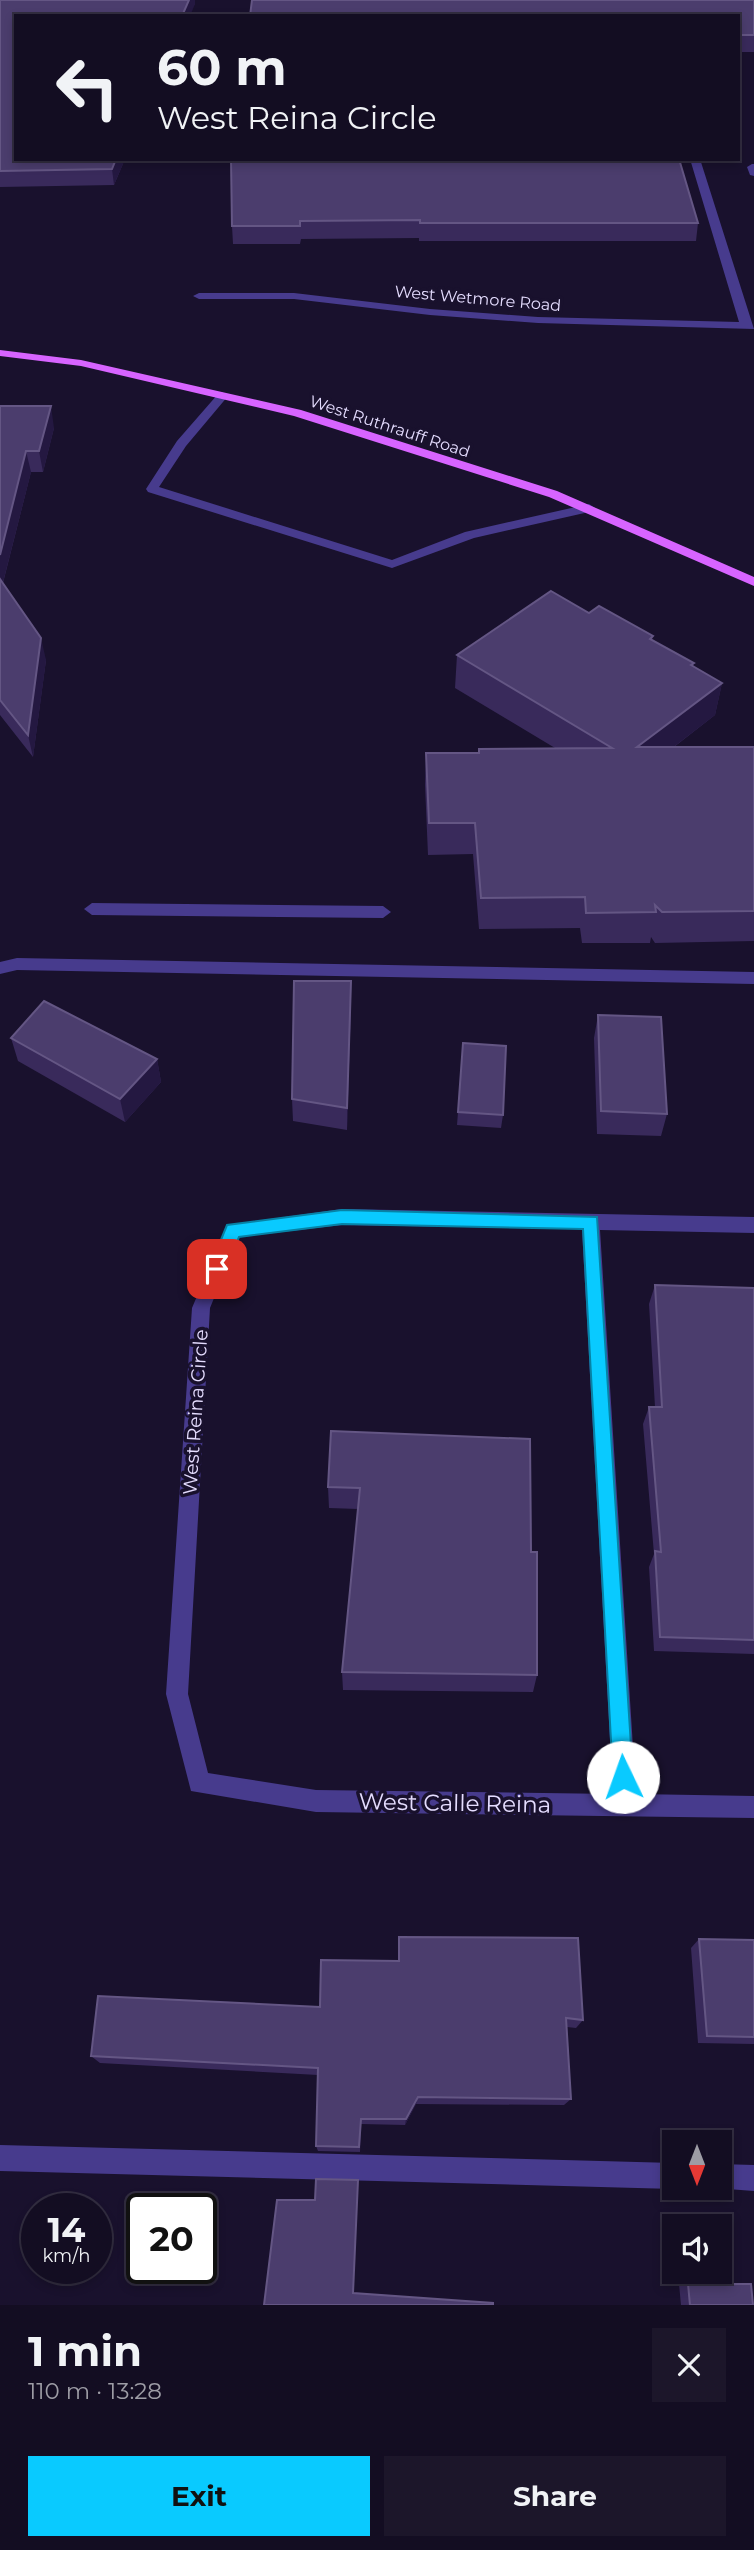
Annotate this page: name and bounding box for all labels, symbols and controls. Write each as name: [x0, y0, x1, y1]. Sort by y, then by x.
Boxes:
text: 60 m: [157, 38, 287, 97]
icon: left: [42, 42, 133, 133]
text: West Reina Circle: [157, 98, 437, 137]
street label: West Wetmore Road: [394, 282, 562, 315]
street label: West Ruthrauff Road: [307, 392, 472, 461]
pin: [187, 1239, 247, 1299]
icon: arrive: [198, 1250, 236, 1288]
street label: West Reina Circle: [178, 1328, 213, 1496]
position arrow: [586, 1740, 660, 1814]
street label: West Calle Reina: [358, 1787, 552, 1819]
north arrow: [662, 2130, 732, 2200]
map controls: [662, 2130, 732, 2284]
speed limit sign: 20: [126, 2193, 217, 2284]
text: 14: [48, 2208, 85, 2251]
button: sound: [662, 2214, 732, 2284]
text: km/h: [42, 2245, 91, 2267]
text: 1 min: [28, 2325, 142, 2377]
button: close: [652, 2328, 726, 2402]
text: 110 m · 13:28: [28, 2377, 162, 2405]
button: Exit: [28, 2456, 370, 2536]
button: Share: [384, 2456, 726, 2536]

